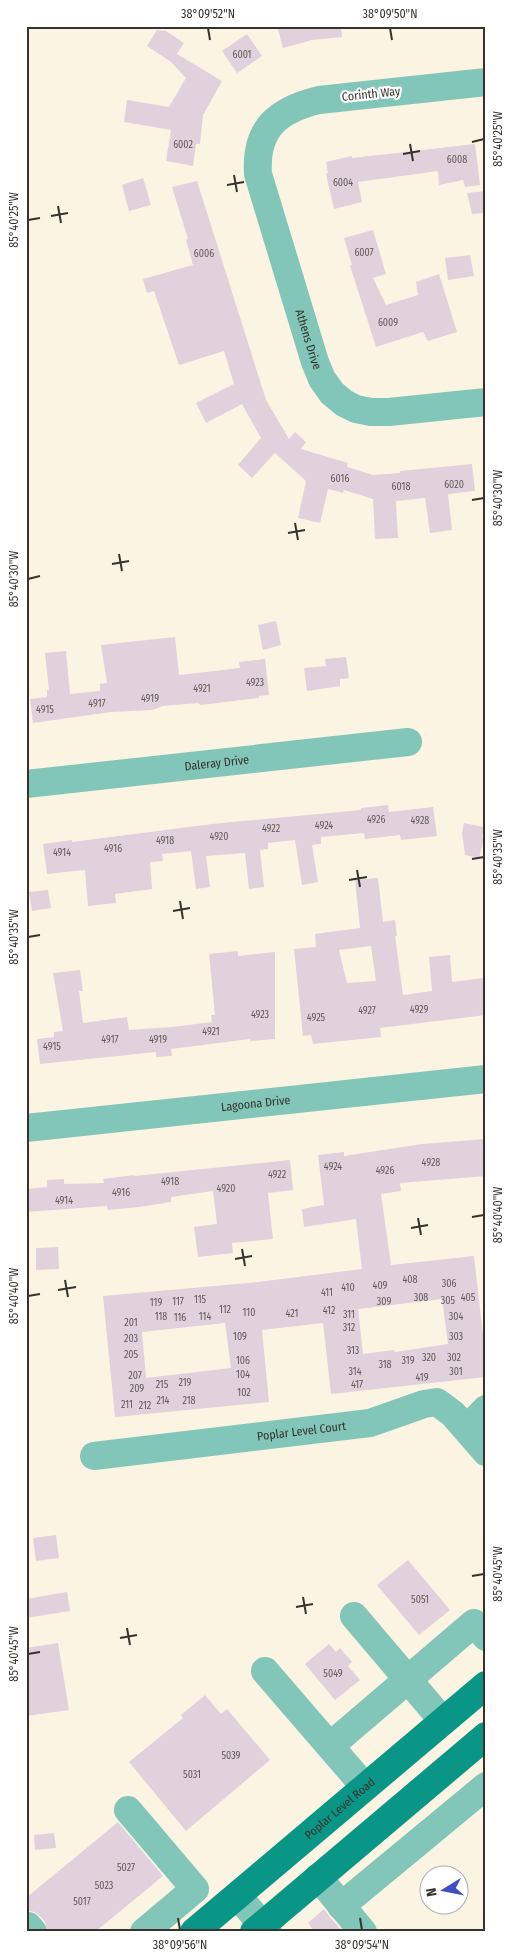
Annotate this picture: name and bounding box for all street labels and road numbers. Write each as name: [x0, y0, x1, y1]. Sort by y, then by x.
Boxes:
street label: Corinth Way: [341, 84, 401, 104]
street label: Athens Drive: [292, 308, 324, 372]
street label: Daleray Drive: [184, 753, 250, 774]
street label: Lagoona Drive: [220, 1093, 291, 1114]
street label: Poplar Level Court: [256, 1419, 347, 1443]
street label: Poplar Level Road: [302, 1775, 378, 1842]

